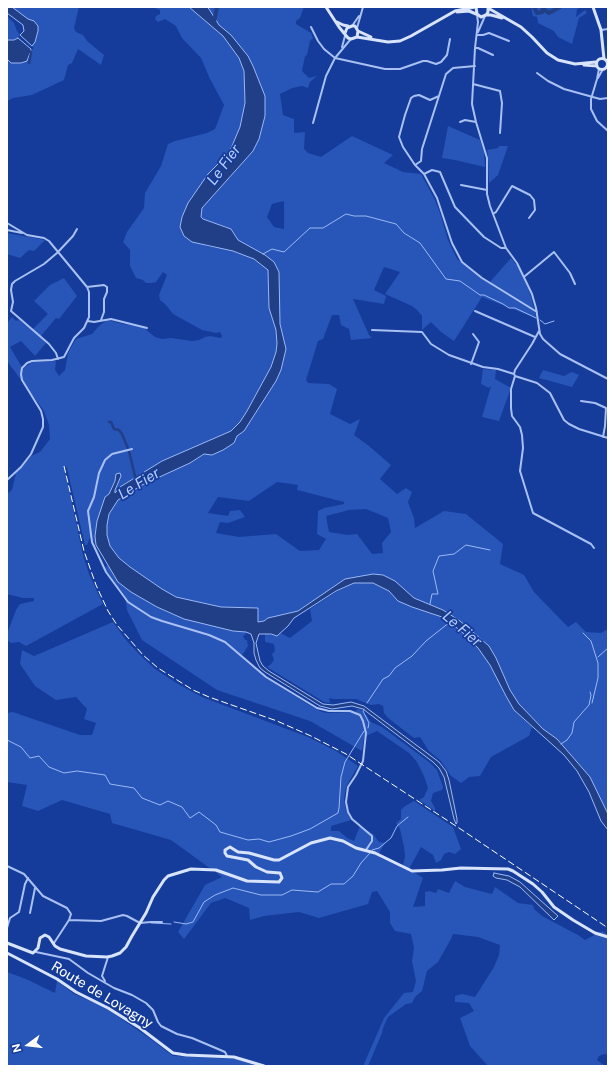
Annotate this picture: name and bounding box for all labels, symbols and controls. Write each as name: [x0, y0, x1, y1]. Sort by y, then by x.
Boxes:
water label: Le Fier: [203, 141, 245, 189]
water label: Le Fier: [115, 464, 163, 504]
water label: Le Fier: [439, 607, 485, 651]
street label: Route de Lovagny: [48, 958, 156, 1032]
north arrow: [8, 1025, 48, 1065]
text: N: [10, 1042, 23, 1054]

